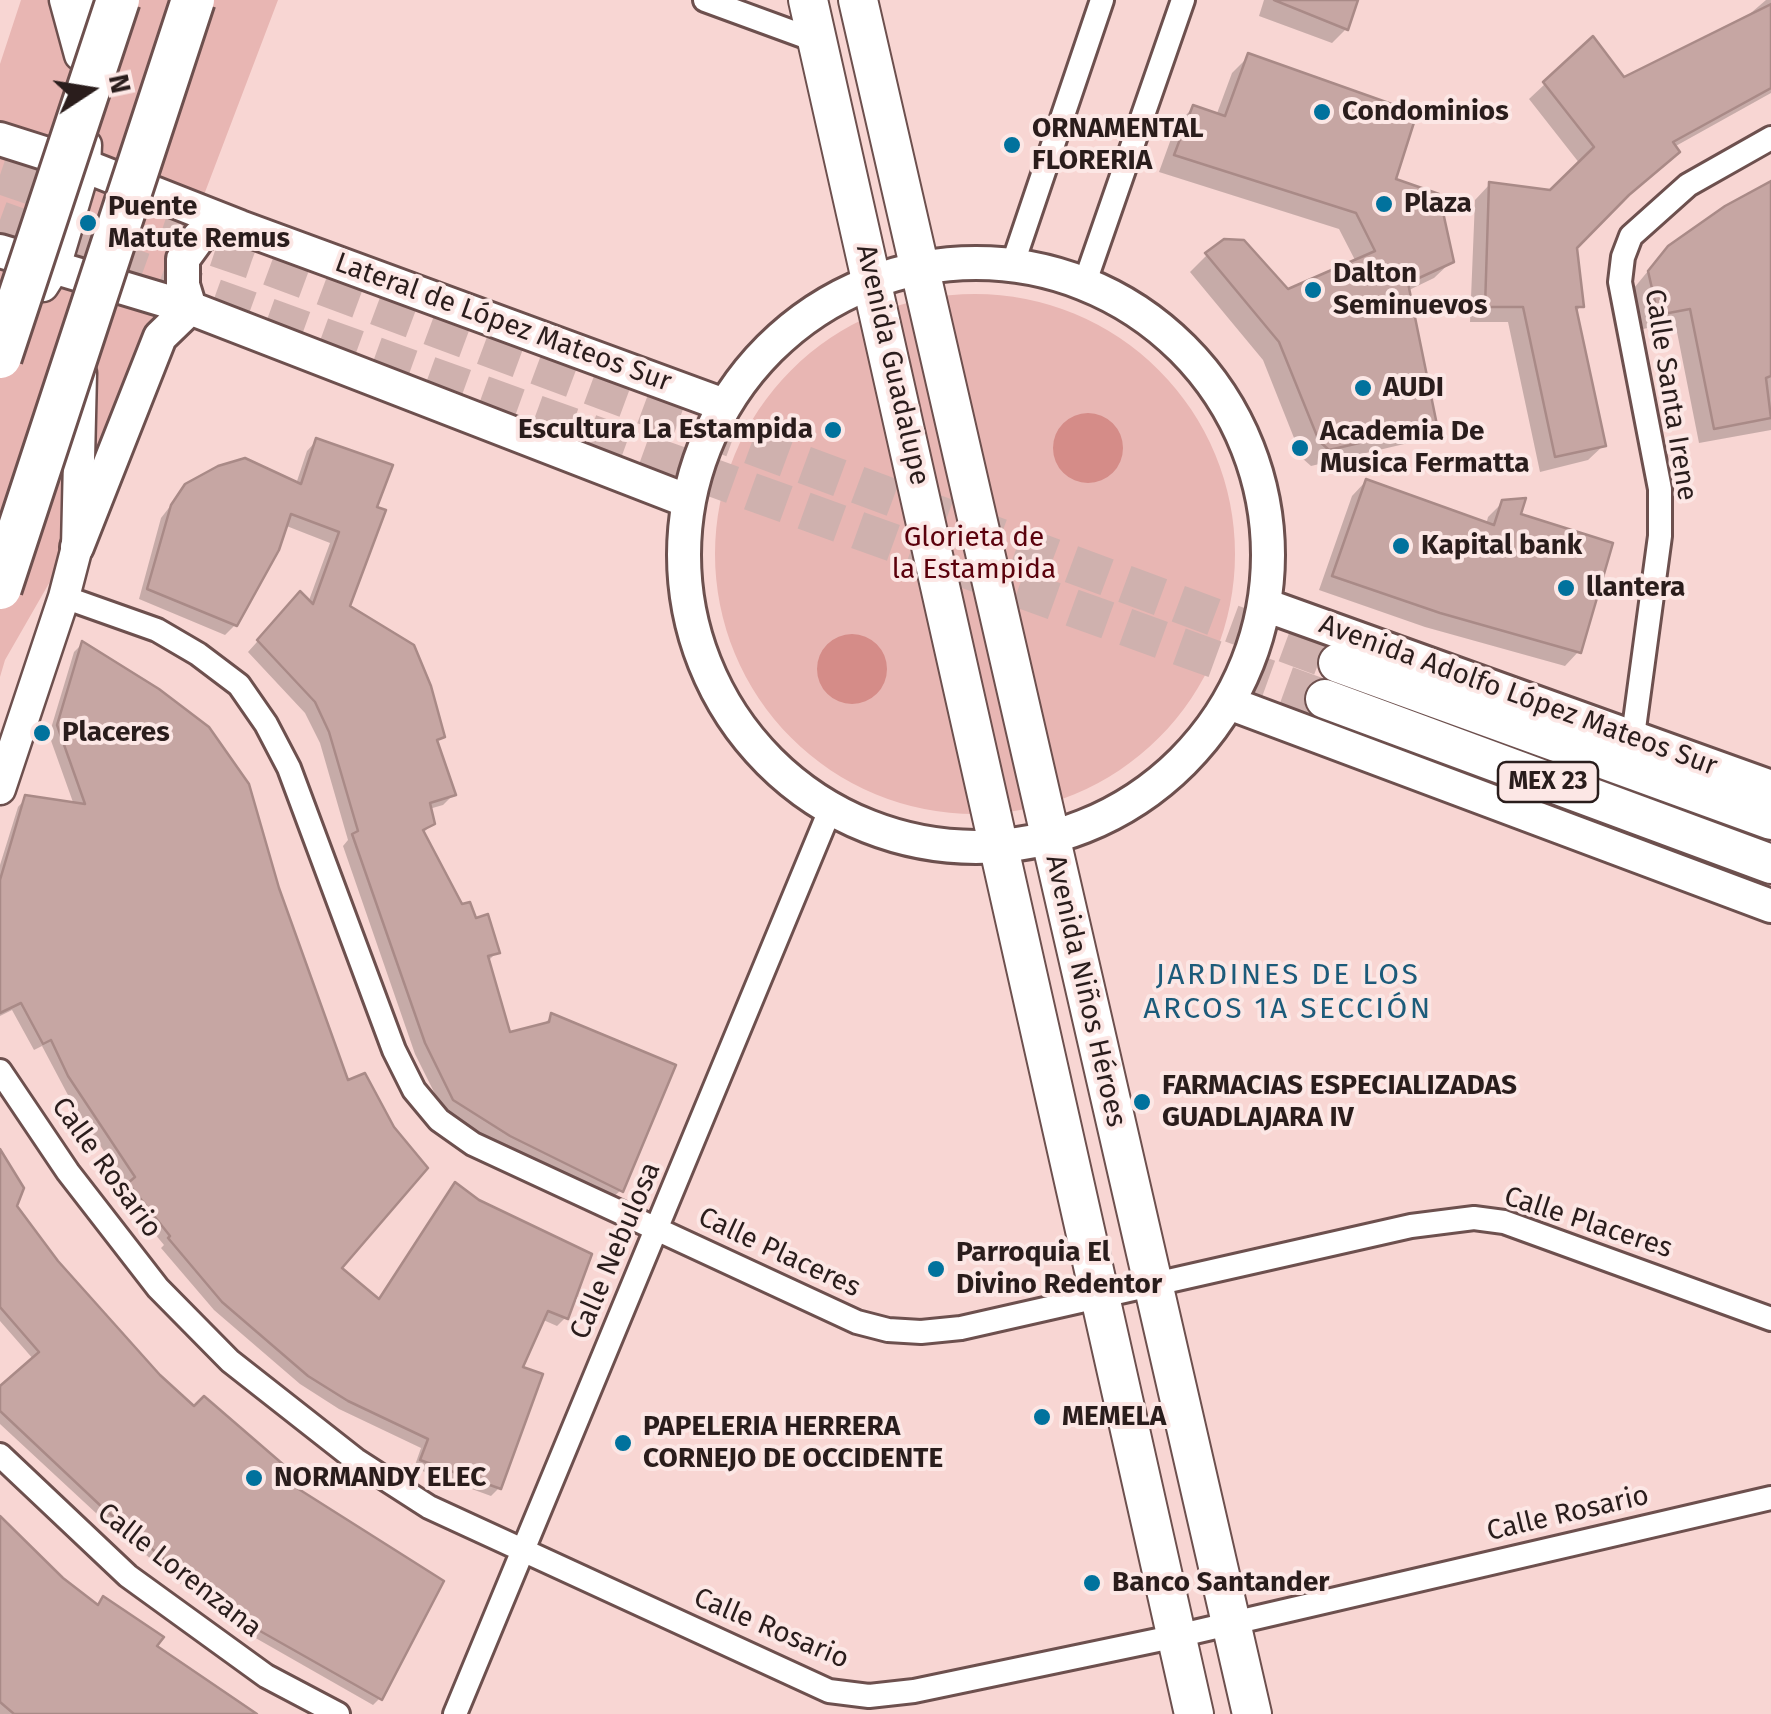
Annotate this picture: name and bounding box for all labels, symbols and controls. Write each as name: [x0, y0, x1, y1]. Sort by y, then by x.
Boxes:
north arrow: [40, 40, 140, 140]
text: N: [102, 71, 138, 96]
place label: Condominios: [1342, 95, 1509, 129]
marker: Condominios: [1311, 101, 1333, 123]
place label: ORNAMENTAL FLORERIA: [1032, 112, 1204, 178]
marker: ORNAMENTAL FLORERIA: [1001, 134, 1023, 156]
place label: Plaza: [1404, 187, 1472, 221]
place label: Puente Matute Remus: [108, 190, 290, 256]
marker: Plaza: [1373, 193, 1395, 215]
marker: Puente Matute Remus: [77, 212, 99, 234]
street label: Avenida Guadalupe: [848, 241, 936, 489]
street label: Lateral de López Mateos Sur: [330, 246, 676, 400]
place label: Dalton Seminuevos: [1333, 257, 1487, 323]
marker: Dalton Seminuevos: [1302, 279, 1324, 301]
street label: Calle Santa Irene: [1637, 287, 1703, 503]
place label: AUDI: [1383, 371, 1444, 405]
marker: AUDI: [1352, 377, 1374, 399]
place label: Escultura La Estampida: [518, 413, 813, 447]
place label: Academia De Musica Fermatta: [1320, 415, 1530, 481]
marker: Escultura La Estampida: [822, 419, 844, 441]
marker: Academia De Musica Fermatta: [1289, 437, 1311, 459]
park label: Glorieta de la Estampida: [892, 521, 1056, 587]
place label: Kapital bank: [1421, 529, 1582, 563]
marker: Kapital bank: [1390, 535, 1412, 557]
place label: llantera: [1586, 571, 1685, 605]
marker: llantera: [1555, 577, 1577, 599]
street label: Avenida Adolfo López Mateos Sur: [1314, 608, 1722, 784]
place label: Placeres: [62, 716, 170, 750]
marker: Placeres: [31, 722, 53, 744]
road number: MEX 23: [1498, 762, 1598, 802]
street label: Avenida Niños Héroes: [1037, 852, 1133, 1130]
district label: JARDINES DE LOS ARCOS 1A SECCIÓN: [1143, 958, 1433, 1028]
place label: FARMACIAS ESPECIALIZADAS GUADLAJARA IV: [1162, 1069, 1517, 1135]
street label: Calle Rosario: [44, 1091, 168, 1245]
marker: FARMACIAS ESPECIALIZADAS GUADLAJARA IV: [1131, 1091, 1153, 1113]
street label: Calle Nebulosa: [564, 1157, 668, 1345]
street label: Calle Placeres: [1500, 1180, 1676, 1266]
street label: Calle Placeres: [693, 1201, 865, 1305]
place label: Parroquia El Divino Redentor: [956, 1236, 1162, 1302]
marker: Parroquia El Divino Redentor: [925, 1258, 947, 1280]
place label: MEMELA: [1062, 1400, 1166, 1434]
marker: MEMELA: [1031, 1406, 1053, 1428]
place label: PAPELERIA HERRERA CORNEJO DE OCCIDENTE: [643, 1410, 943, 1476]
marker: PAPELERIA HERRERA CORNEJO DE OCCIDENTE: [612, 1432, 634, 1454]
place label: NORMANDY ELEC: [274, 1461, 486, 1495]
marker: NORMANDY ELEC: [243, 1467, 265, 1489]
street label: Calle Rosario: [1484, 1479, 1652, 1549]
street label: Calle Lorenzana: [90, 1496, 268, 1646]
place label: Banco Santander: [1112, 1566, 1330, 1600]
marker: Banco Santander: [1081, 1572, 1103, 1594]
street label: Calle Rosario: [688, 1581, 854, 1677]

